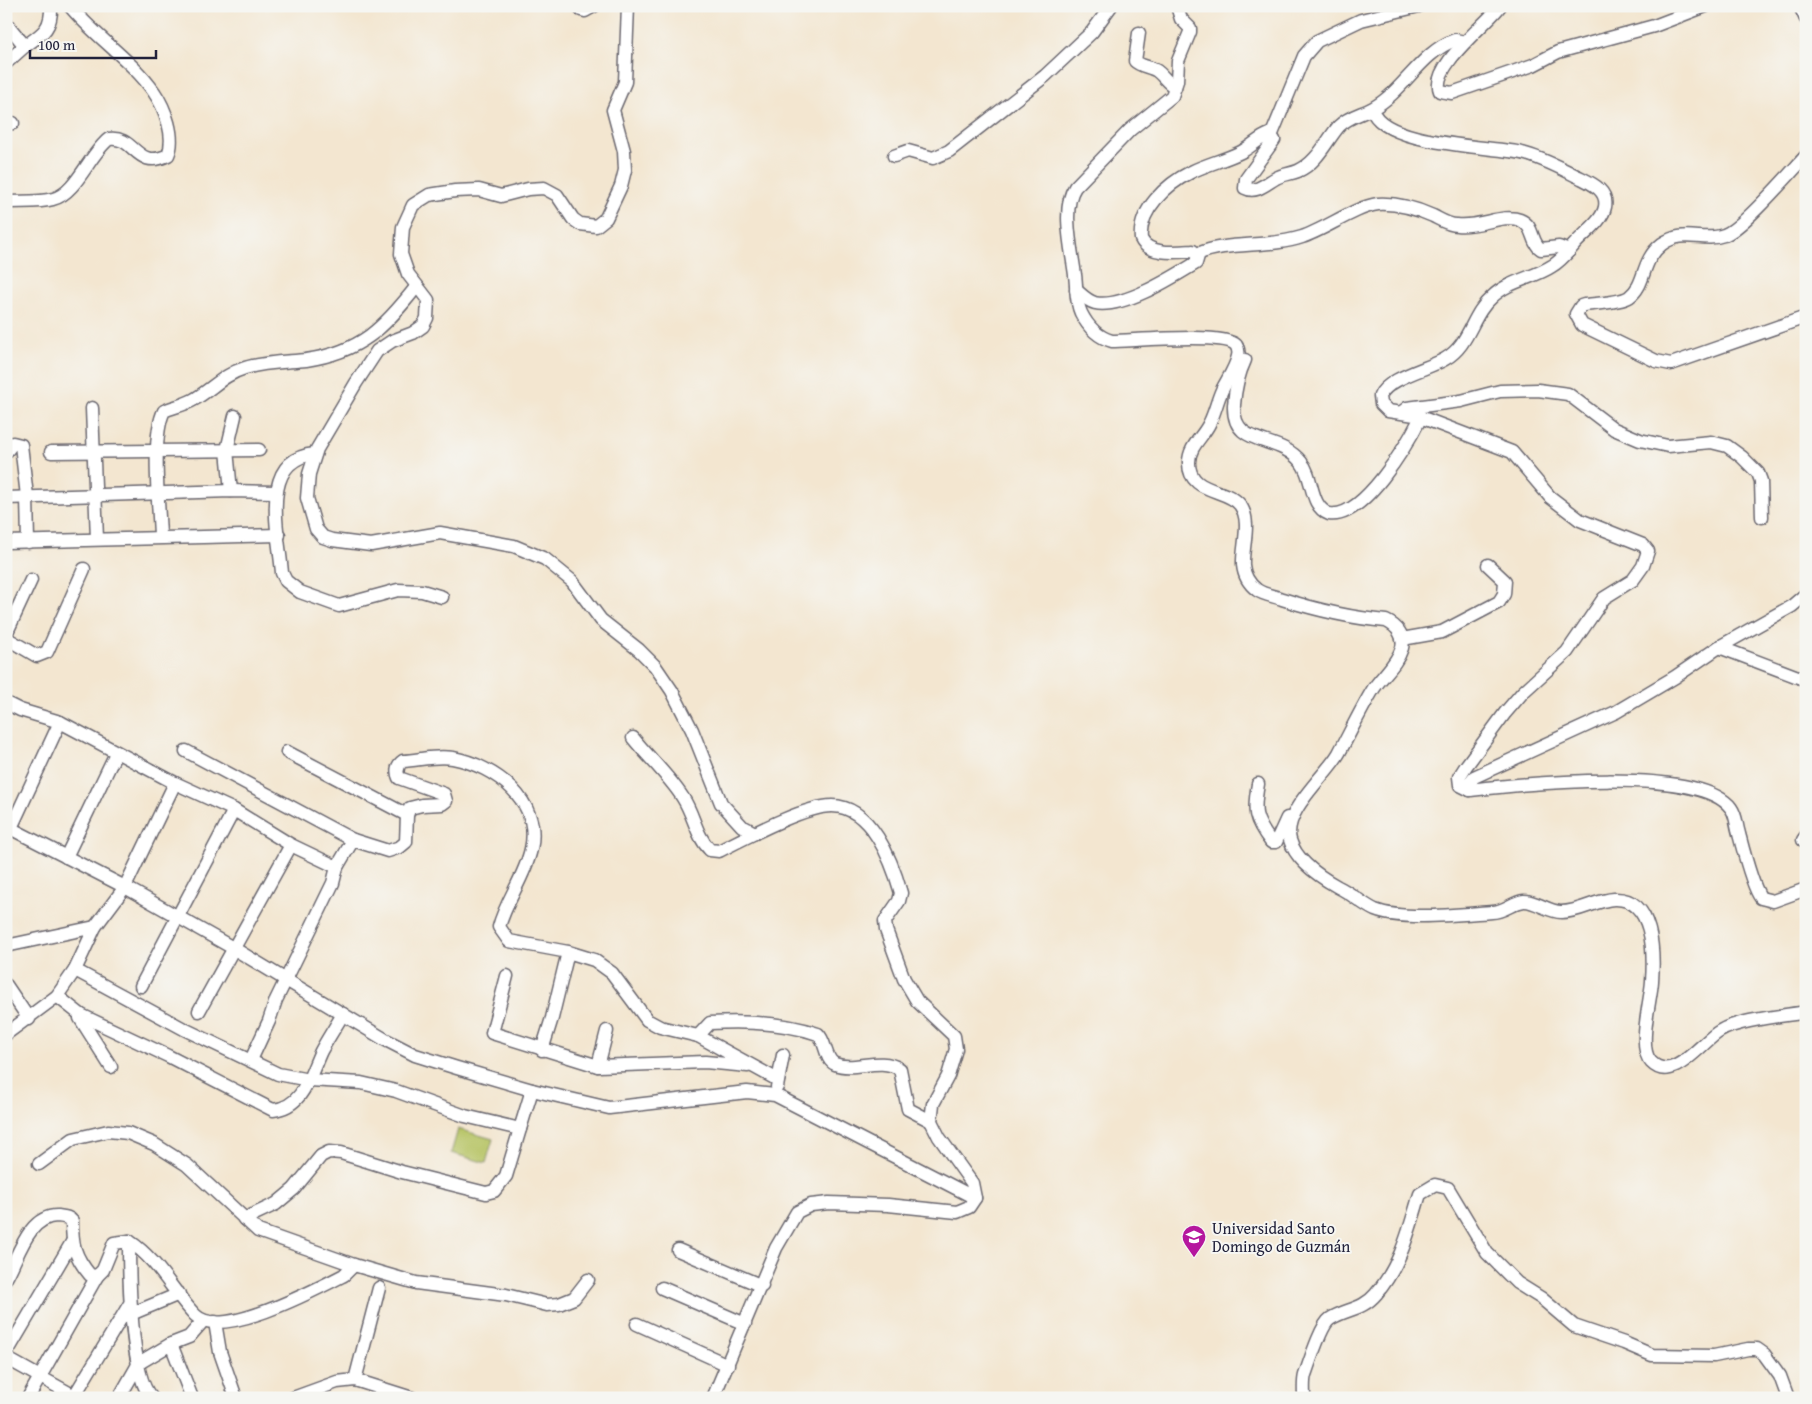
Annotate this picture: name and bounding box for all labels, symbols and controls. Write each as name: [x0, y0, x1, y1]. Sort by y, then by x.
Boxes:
scale bar: [30, 28, 156, 60]
text: 100 m: [38, 34, 76, 55]
place label: Universidad Santo Domingo de Guzmán: [1212, 1216, 1350, 1258]
school or university icon: Universidad Santo Domingo de Guzmán: [1181, 1224, 1207, 1258]

